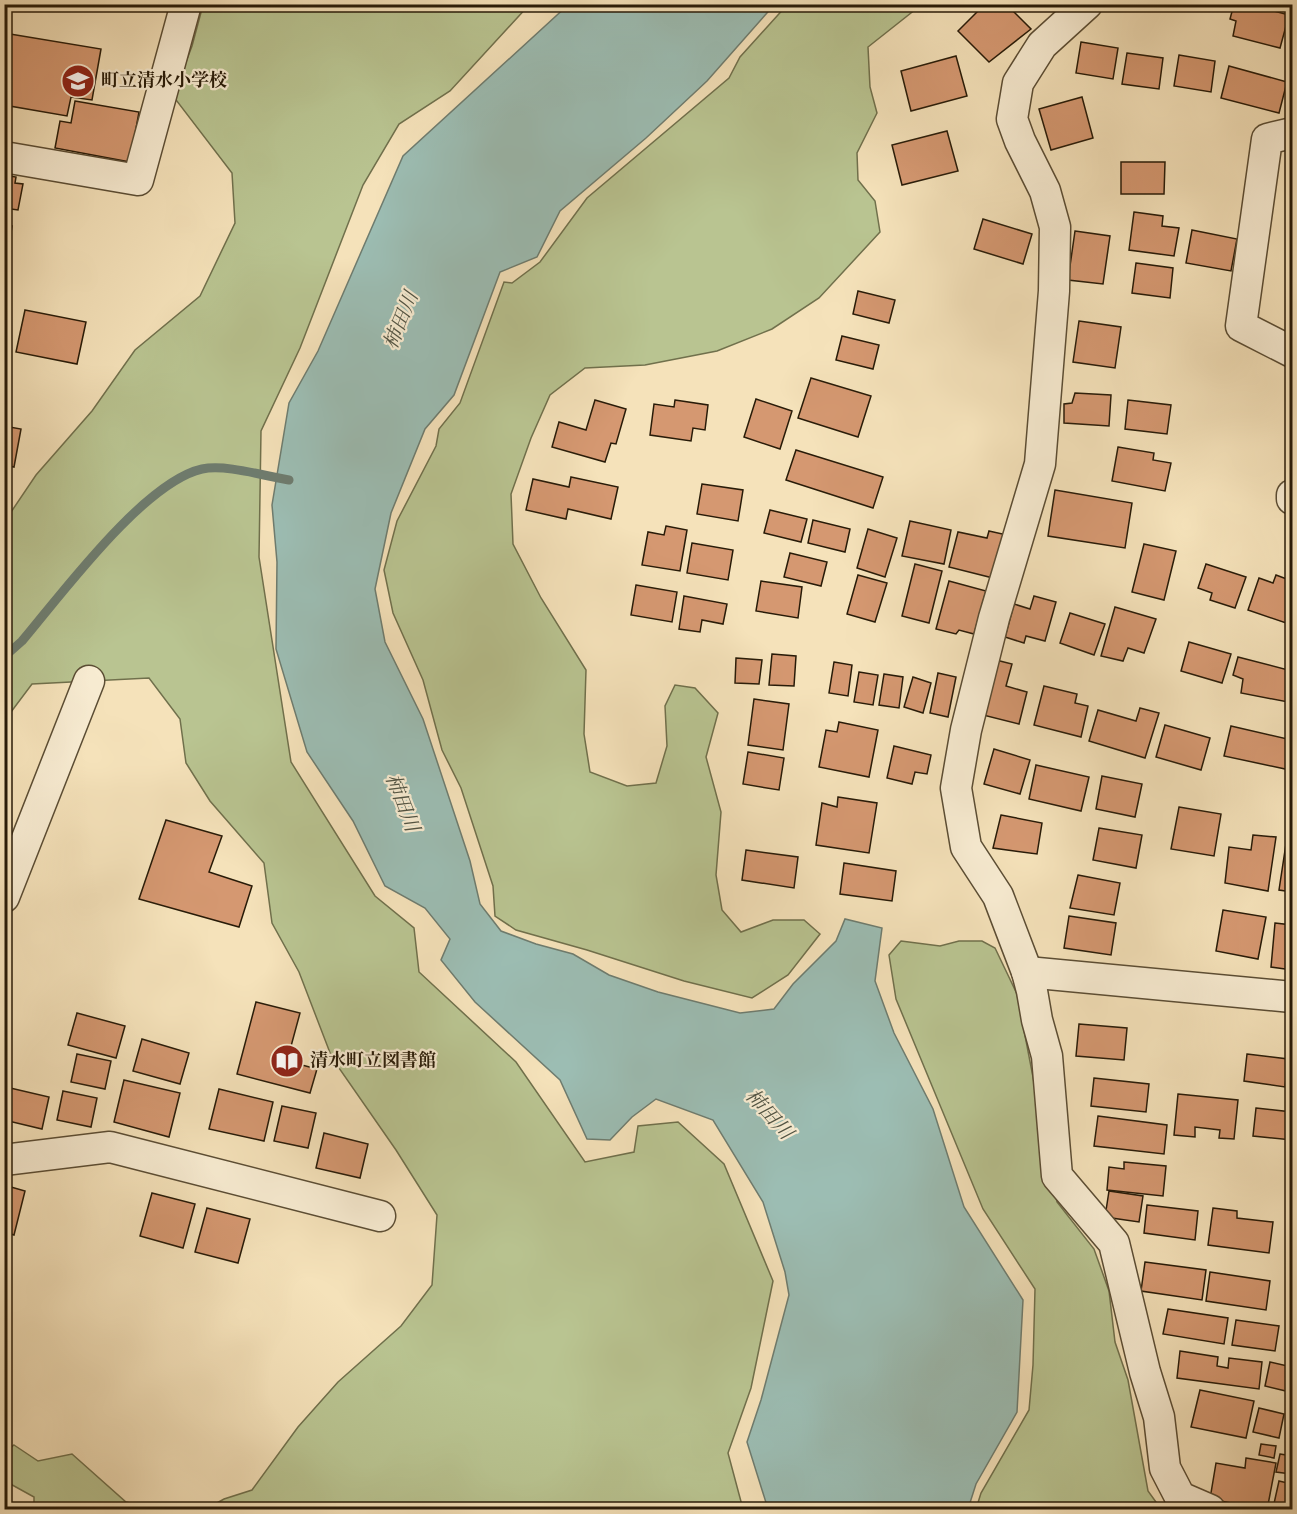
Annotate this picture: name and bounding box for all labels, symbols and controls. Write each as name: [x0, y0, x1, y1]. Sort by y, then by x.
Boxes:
school or university icon: 町立清水小学校: [60, 63, 96, 99]
place label: 町立清水小学校: [101, 69, 227, 94]
water label: 柿田川: [378, 286, 427, 354]
water label: 柿田川: [377, 770, 426, 838]
library icon: 清水町立図書館: [269, 1043, 305, 1079]
place label: 清水町立図書館: [310, 1049, 436, 1074]
water label: 柿田川: [738, 1083, 800, 1148]

